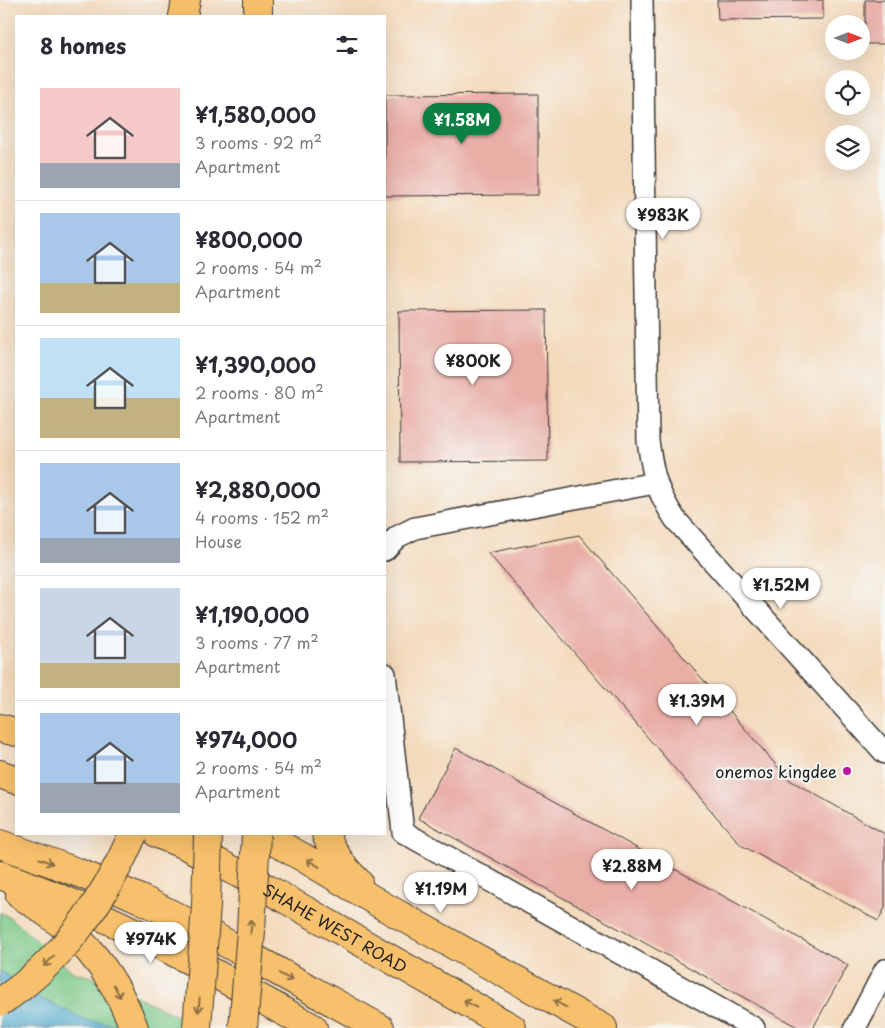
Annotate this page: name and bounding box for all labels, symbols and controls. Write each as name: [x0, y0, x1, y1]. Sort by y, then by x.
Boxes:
north arrow: [825, 15, 870, 60]
map controls: [825, 15, 870, 170]
text: 8 homes: [40, 29, 126, 61]
icon: filters: [333, 31, 361, 59]
button: locate: [825, 70, 870, 115]
text: ¥1,580,000: [195, 98, 316, 130]
pin: ¥1.58M: [421, 102, 503, 145]
text: ¥1.58M: [434, 107, 490, 131]
icon: home: [80, 108, 140, 168]
button: layers: [825, 125, 870, 170]
text: 3 rooms · 92 m²: [195, 130, 322, 154]
text: Apartment: [195, 154, 280, 178]
pin: ¥983K: [628, 198, 698, 240]
text: ¥983K: [637, 202, 689, 226]
text: ¥800,000: [195, 223, 303, 255]
icon: home: [80, 233, 140, 293]
text: 2 rooms · 54 m²: [195, 255, 322, 279]
text: Apartment: [195, 279, 280, 303]
pin: ¥800K: [438, 344, 508, 386]
text: ¥1,390,000: [195, 348, 316, 380]
text: ¥800K: [445, 348, 501, 372]
icon: home: [80, 358, 140, 418]
text: 2 rooms · 80 m²: [195, 380, 324, 404]
text: Apartment: [195, 404, 280, 428]
text: ¥2,880,000: [195, 473, 321, 505]
icon: home: [80, 483, 140, 543]
text: 4 rooms · 152 m²: [195, 505, 329, 529]
text: House: [195, 529, 242, 553]
pin: ¥1.52M: [740, 568, 822, 610]
text: ¥1.52M: [752, 572, 810, 596]
text: ¥1,190,000: [195, 598, 309, 630]
icon: home: [80, 608, 140, 668]
text: 3 rooms · 77 m²: [195, 630, 319, 654]
text: Apartment: [195, 654, 280, 678]
pin: ¥1.39M: [656, 684, 738, 726]
text: ¥1.39M: [669, 688, 725, 712]
text: ¥974,000: [195, 723, 297, 755]
icon: home: [80, 733, 140, 793]
text: 2 rooms · 54 m²: [195, 755, 322, 779]
place label: onemos kingdee: [715, 759, 837, 783]
marker: onemos kingdee: [841, 765, 853, 777]
text: Apartment: [195, 779, 280, 803]
pin: ¥2.88M: [591, 848, 673, 891]
text: ¥2.88M: [602, 853, 662, 877]
one-way arrow: [38, 857, 53, 866]
one-way arrow: [306, 857, 320, 867]
pin: ¥1.19M: [400, 872, 482, 914]
text: ¥1.19M: [415, 876, 467, 900]
street label: SHAHE WEST ROAD: [259, 877, 412, 978]
one-way arrow: [246, 919, 255, 935]
pin: ¥974K: [116, 922, 186, 964]
text: ¥974K: [126, 926, 176, 950]
one-way arrow: [43, 955, 55, 967]
one-way arrow: [279, 972, 293, 982]
one-way arrow: [112, 984, 122, 999]
one-way arrow: [195, 996, 204, 1012]
one-way arrow: [463, 998, 477, 1008]
one-way arrow: [553, 999, 568, 1009]

